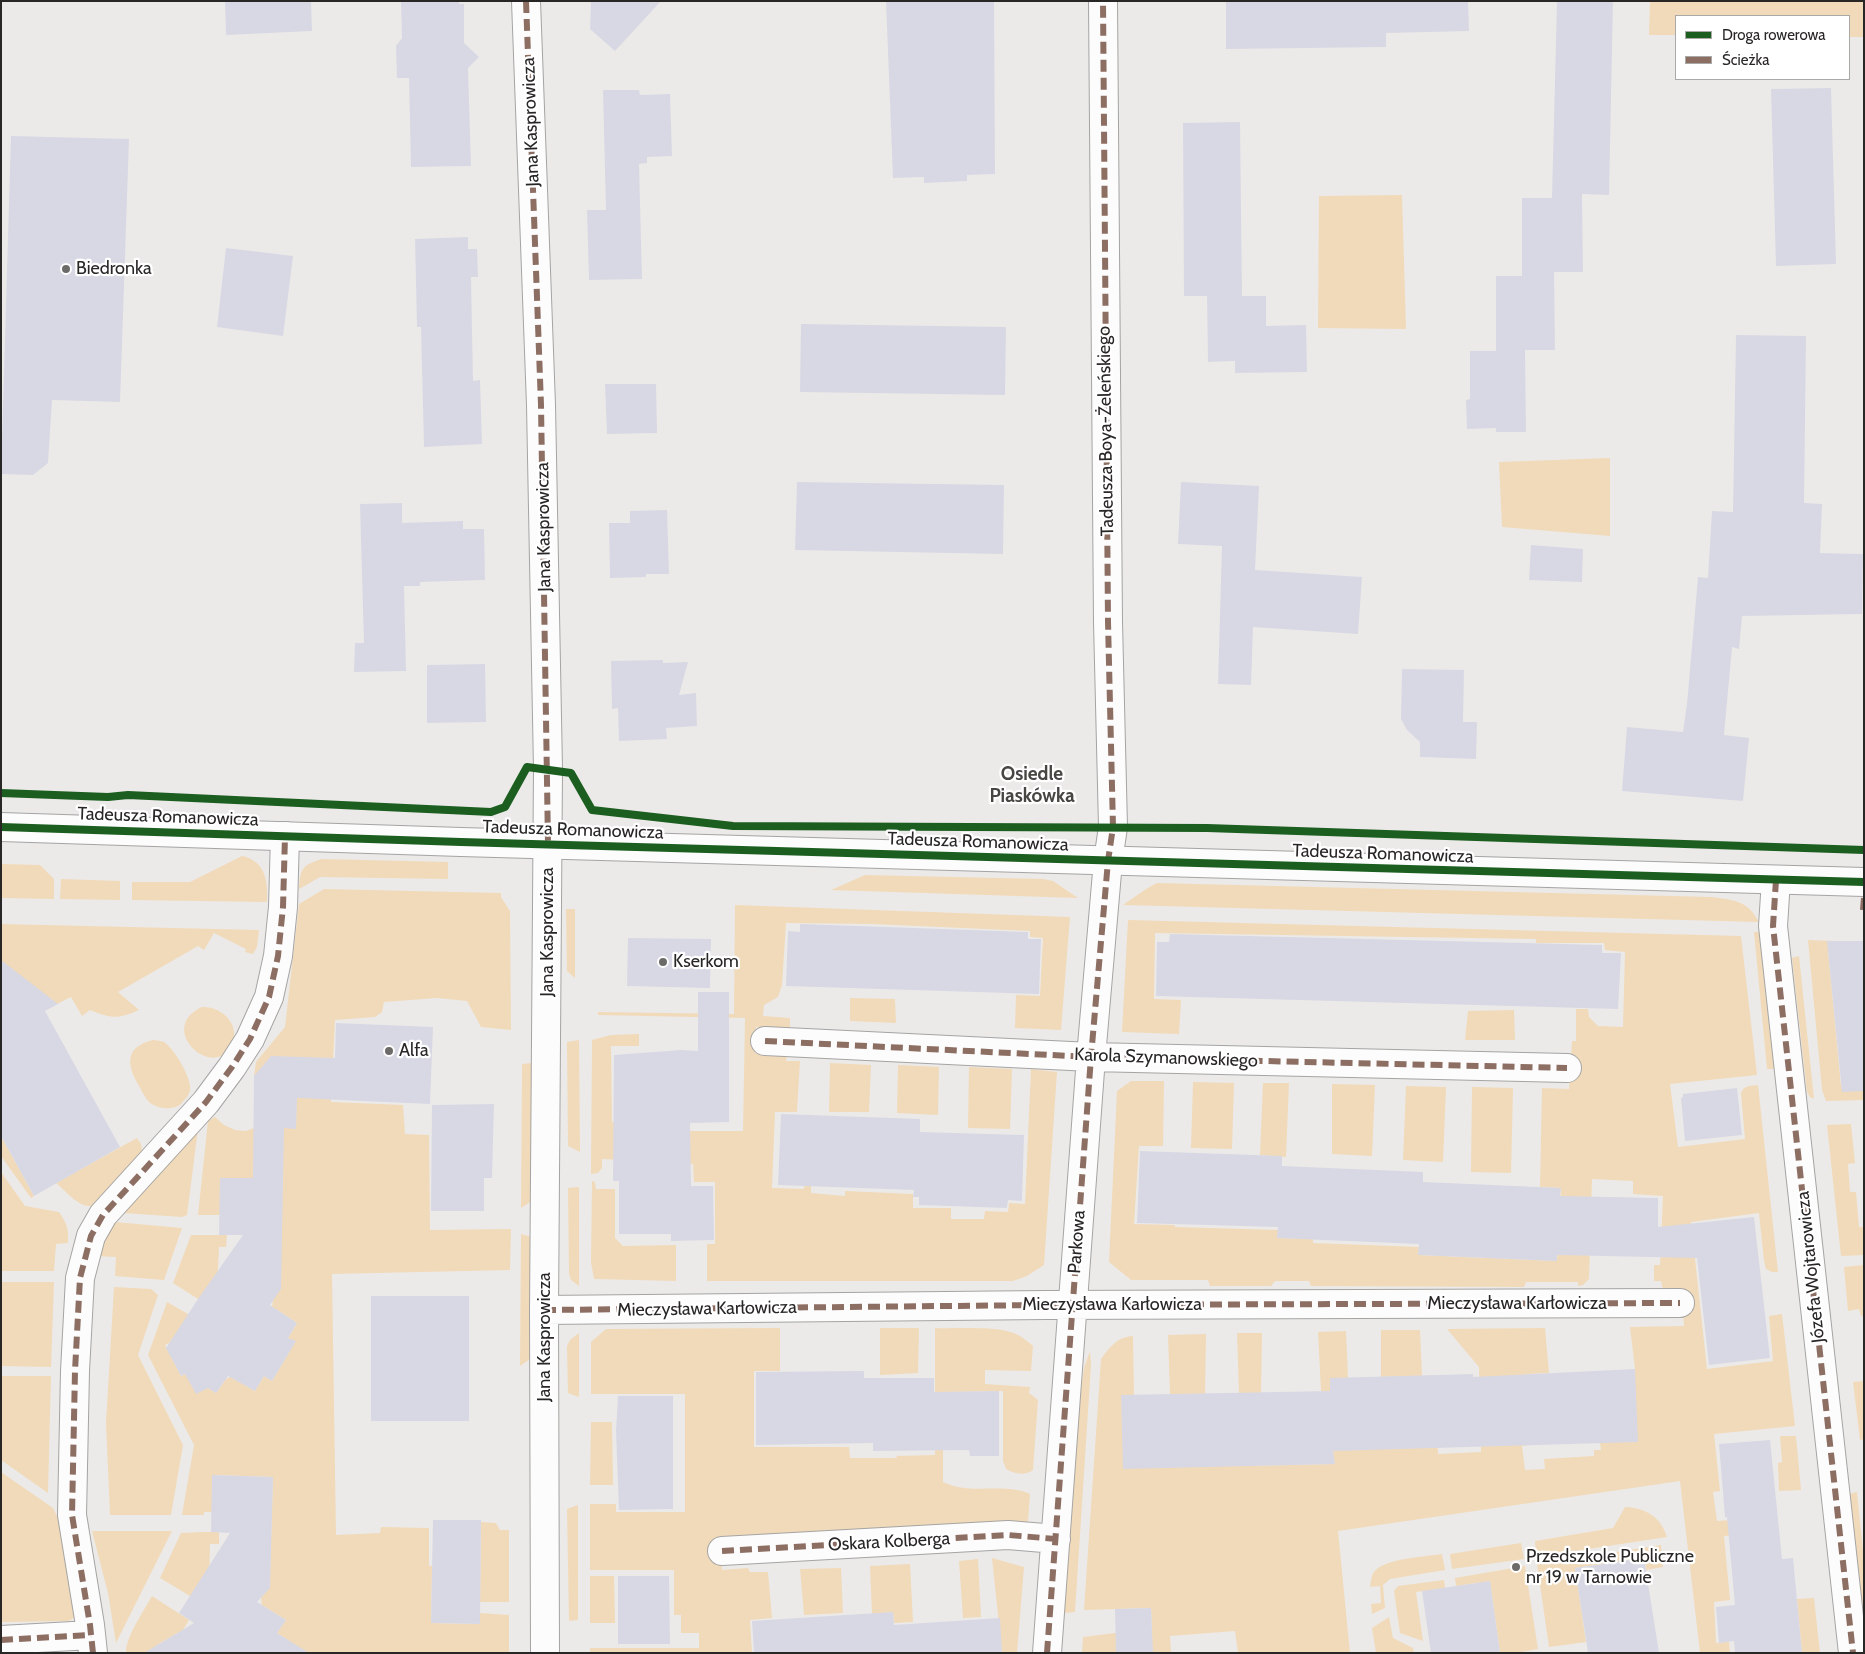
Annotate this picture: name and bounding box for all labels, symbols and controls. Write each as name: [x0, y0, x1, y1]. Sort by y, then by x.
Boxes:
legend: [1675, 15, 1850, 80]
text: Droga rowerowa: [1722, 26, 1826, 44]
text: Ścieżka: [1722, 51, 1769, 69]
street label: Jana Kasprowicza: [518, 57, 544, 187]
place label: Biedronka: [76, 258, 152, 280]
marker: Biedronka: [60, 263, 72, 275]
street label: Tadeusza Boya-Żeleńskiego: [1093, 326, 1119, 536]
street label: Jana Kasprowicza: [532, 462, 556, 592]
district label: Osiedle Piaskówka: [989, 763, 1075, 807]
street label: Tadeusza Romanowicza: [77, 803, 259, 831]
street label: Tadeusza Romanowicza: [482, 816, 664, 844]
street label: Tadeusza Romanowicza: [887, 828, 1069, 856]
street label: Tadeusza Romanowicza: [1292, 840, 1474, 868]
street label: Jana Kasprowicza: [537, 867, 559, 997]
place label: Kserkom: [673, 951, 739, 973]
marker: Kserkom: [657, 956, 669, 968]
place label: Alfa: [399, 1040, 429, 1062]
street label: Karola Szymanowskiego: [1074, 1044, 1258, 1072]
marker: Alfa: [383, 1045, 395, 1057]
street label: Józefa Wojtarowicza: [1792, 1190, 1830, 1344]
street label: Parkowa: [1064, 1210, 1090, 1274]
street label: Jana Kasprowicza: [534, 1272, 556, 1402]
street label: Mieczysława Karłowicza: [1427, 1293, 1607, 1315]
street label: Mieczysława Karłowicza: [1022, 1294, 1202, 1316]
street label: Mieczysława Karłowicza: [617, 1297, 797, 1321]
street label: Oskara Kolberga: [827, 1528, 951, 1556]
place label: Przedszkole Publiczne nr 19 w Tarnowie: [1526, 1546, 1694, 1588]
marker: Przedszkole Publiczne nr 19 w Tarnowie: [1510, 1561, 1522, 1573]

